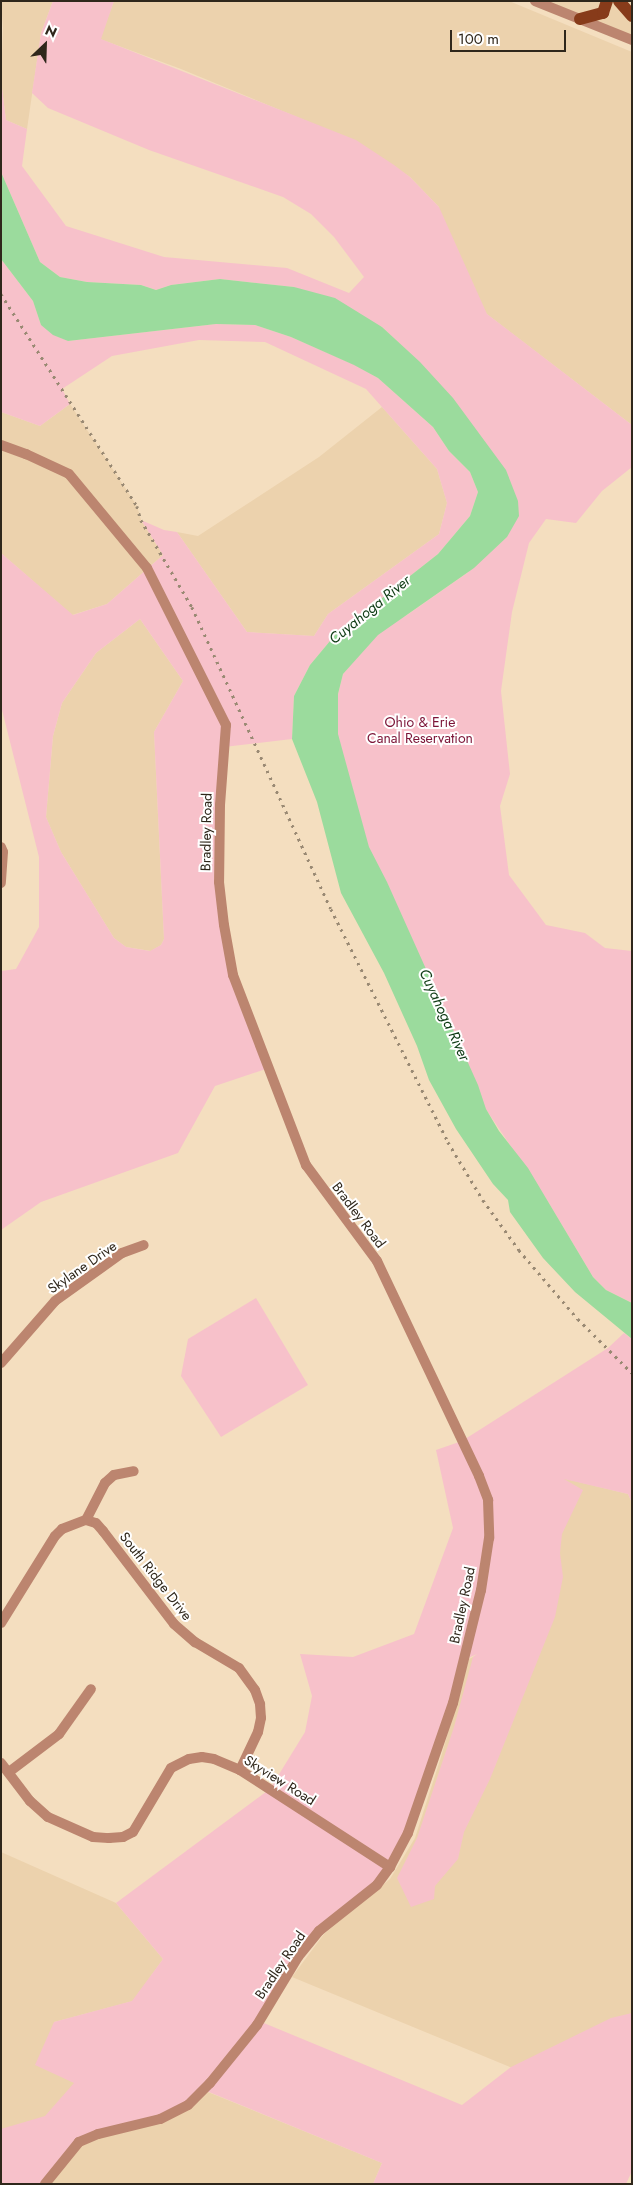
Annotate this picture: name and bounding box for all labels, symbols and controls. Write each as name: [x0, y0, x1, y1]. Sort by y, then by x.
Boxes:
north arrow: [20, 20, 70, 70]
text: N: [42, 20, 60, 43]
scale bar: [453, 20, 569, 52]
text: 100 m: [458, 28, 499, 50]
water label: Cuyahoga River: [326, 572, 414, 648]
park label: Ohio & Erie Canal Reservation: [367, 714, 473, 746]
street label: Bradley Road: [197, 793, 215, 871]
water label: Cuyahoga River: [415, 966, 473, 1064]
street label: Bradley Road: [329, 1179, 389, 1251]
street label: Skylane Drive: [44, 1237, 120, 1297]
street label: South Ridge Drive: [116, 1528, 196, 1624]
street label: Bradley Road: [446, 1565, 478, 1645]
street label: Skyview Road: [241, 1751, 319, 1809]
street label: Bradley Road: [251, 1928, 309, 2002]

